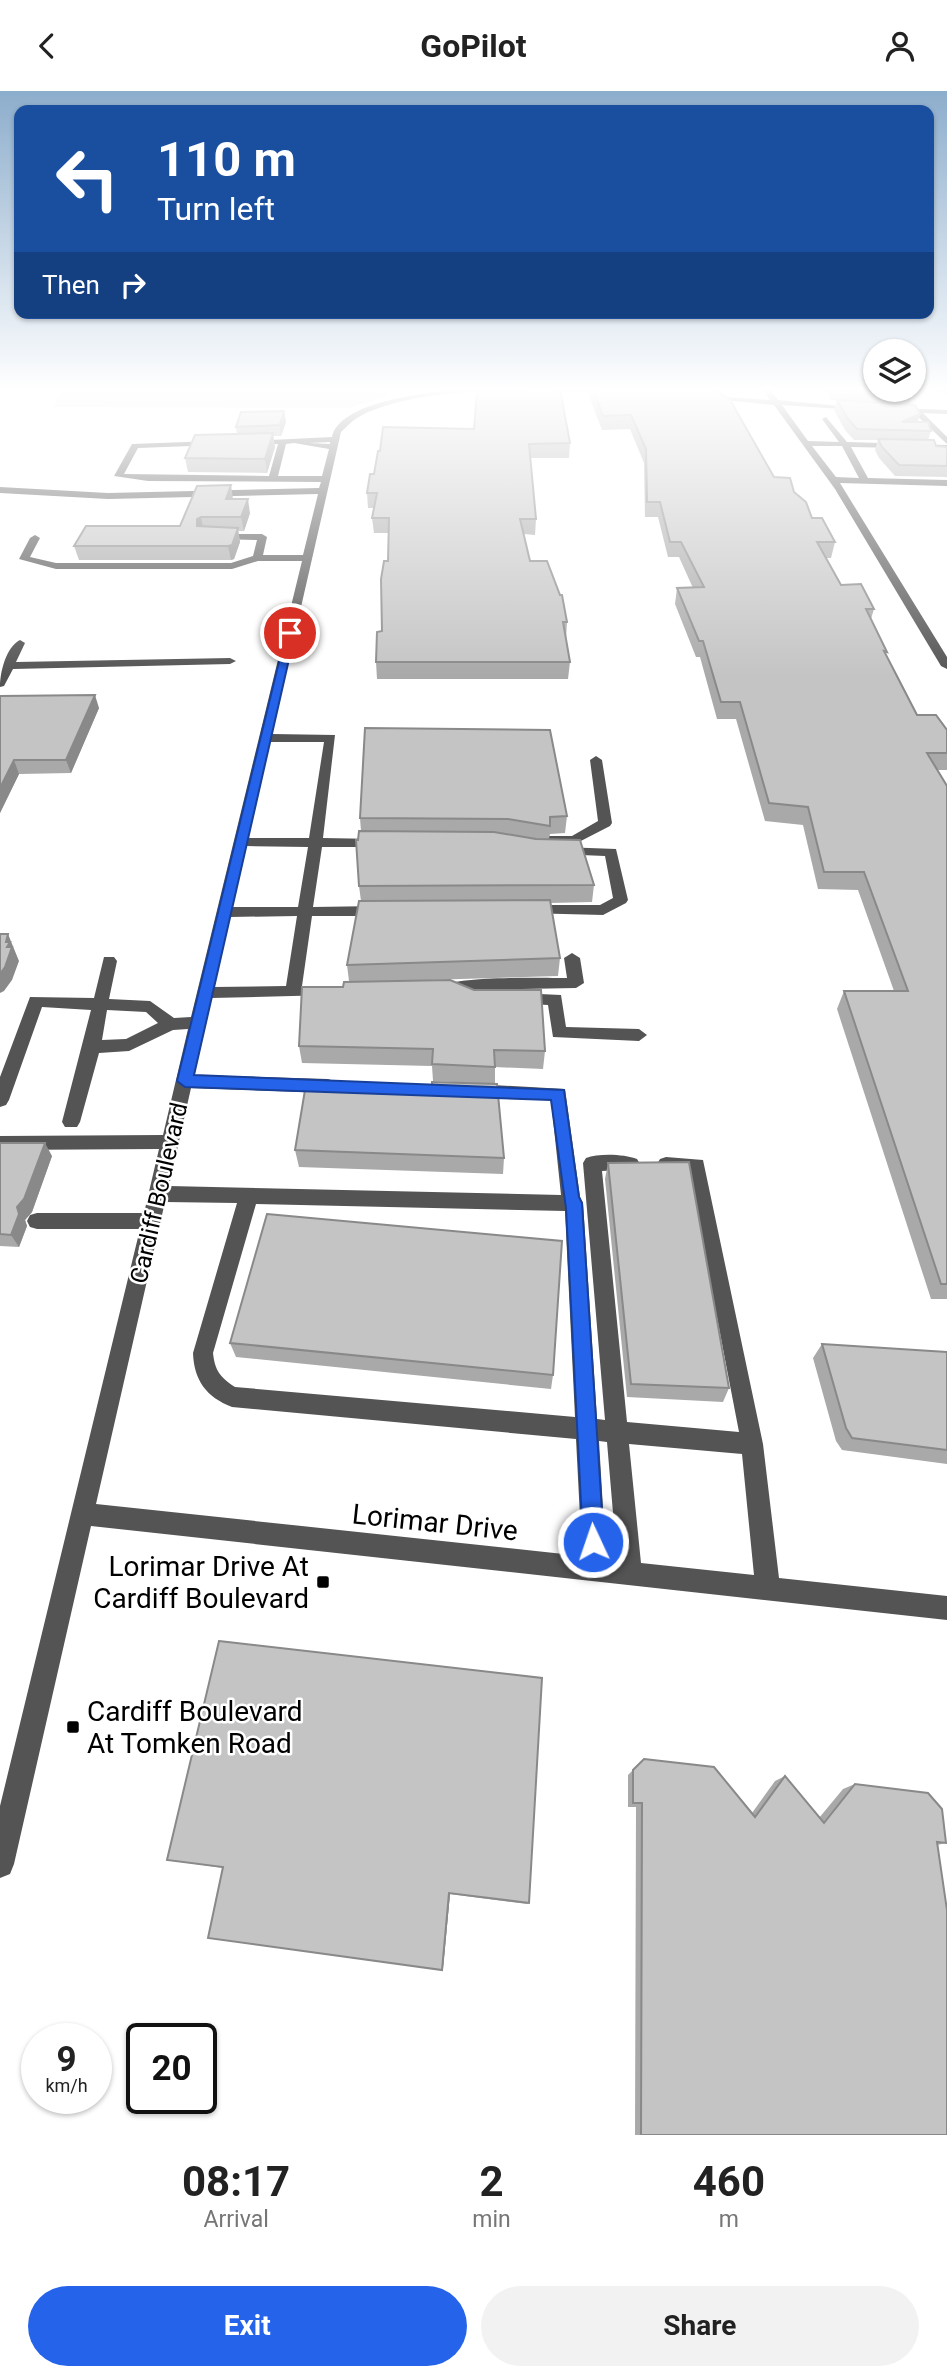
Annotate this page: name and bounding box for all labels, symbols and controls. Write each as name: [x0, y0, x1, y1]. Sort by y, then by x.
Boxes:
icon: back: [28, 27, 66, 65]
text: GoPilot: [420, 27, 527, 65]
icon: person: [881, 27, 919, 65]
text: 110 m: [157, 131, 296, 188]
icon: left: [42, 133, 133, 224]
text: Turn left: [157, 190, 275, 228]
icon: right: [114, 266, 152, 304]
text: Then: [42, 270, 100, 300]
map controls: [863, 339, 926, 402]
button: layers: [863, 339, 926, 402]
pin: [260, 603, 320, 663]
icon: arrive: [271, 614, 309, 652]
street label: Cardiff Boulevard: [125, 1100, 193, 1286]
street label: Lorimar Drive: [350, 1497, 519, 1548]
position arrow: [556, 1505, 630, 1579]
place label: Lorimar Drive At Cardiff Boulevard: [93, 1550, 309, 1615]
marker: Lorimar Drive At Cardiff Boulevard: [315, 1574, 331, 1590]
place label: Cardiff Boulevard At Tomken Road: [87, 1695, 303, 1760]
marker: Cardiff Boulevard At Tomken Road: [65, 1719, 81, 1735]
speed limit sign: 20: [126, 2023, 217, 2114]
text: 9: [56, 2039, 77, 2080]
text: km/h: [45, 2075, 88, 2096]
text: 08:17: [182, 2157, 290, 2206]
text: 2: [479, 2157, 504, 2206]
text: 460: [693, 2157, 765, 2206]
text: Arrival: [203, 2206, 269, 2233]
text: min: [472, 2206, 511, 2233]
text: m: [719, 2206, 739, 2233]
button: Exit: [28, 2286, 467, 2366]
button: Share: [481, 2286, 919, 2366]

